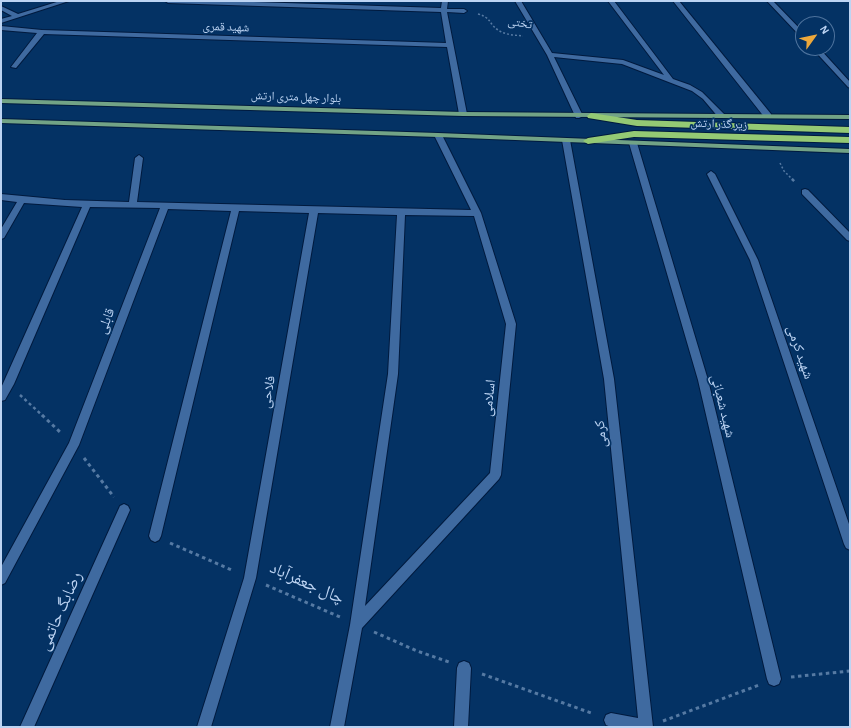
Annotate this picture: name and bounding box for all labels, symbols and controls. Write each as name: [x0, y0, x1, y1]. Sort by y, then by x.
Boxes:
street label: تختی: [507, 14, 533, 32]
north arrow: [795, 16, 835, 56]
street label: شهید قمری: [202, 19, 250, 35]
text: N: [818, 24, 831, 36]
street label: بلوار چهل متری ارتش: [251, 88, 341, 106]
street label: زیر گذر ارتش: [690, 116, 748, 132]
street label: قابلی: [93, 306, 119, 336]
street label: شهید کرمی: [783, 323, 817, 381]
street label: شهید شعبانی: [707, 373, 739, 439]
street label: فلاحی: [257, 374, 279, 410]
street label: اسلامی: [479, 379, 499, 417]
street label: کرمی: [591, 419, 611, 449]
street label: چال جعفرآباد: [267, 558, 347, 608]
street label: رضابگ حاتمی: [33, 568, 87, 654]

